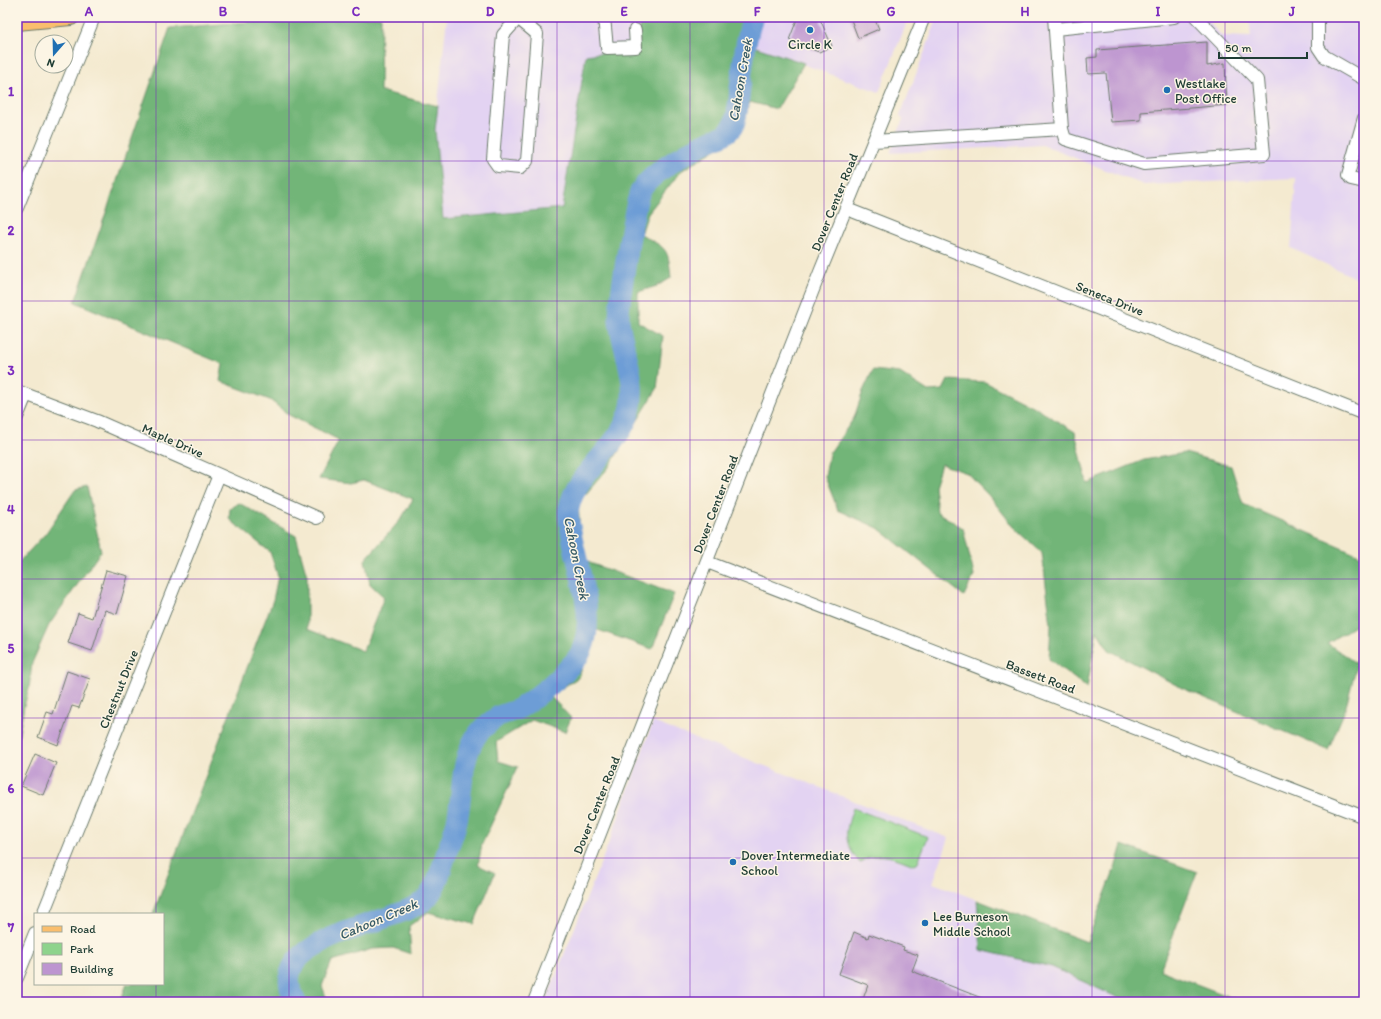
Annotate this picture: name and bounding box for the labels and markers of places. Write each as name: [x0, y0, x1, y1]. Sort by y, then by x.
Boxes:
marker: Circle K: [805, 25, 815, 35]
place label: Circle K: [788, 37, 833, 52]
place label: Westlake Post Office: [1175, 76, 1237, 106]
marker: Westlake Post Office: [1162, 85, 1172, 95]
place label: Dover Intermediate School: [741, 848, 850, 878]
marker: Dover Intermediate School: [728, 857, 738, 867]
place label: Lee Burneson Middle School: [933, 909, 1011, 939]
marker: Lee Burneson Middle School: [920, 918, 930, 928]

